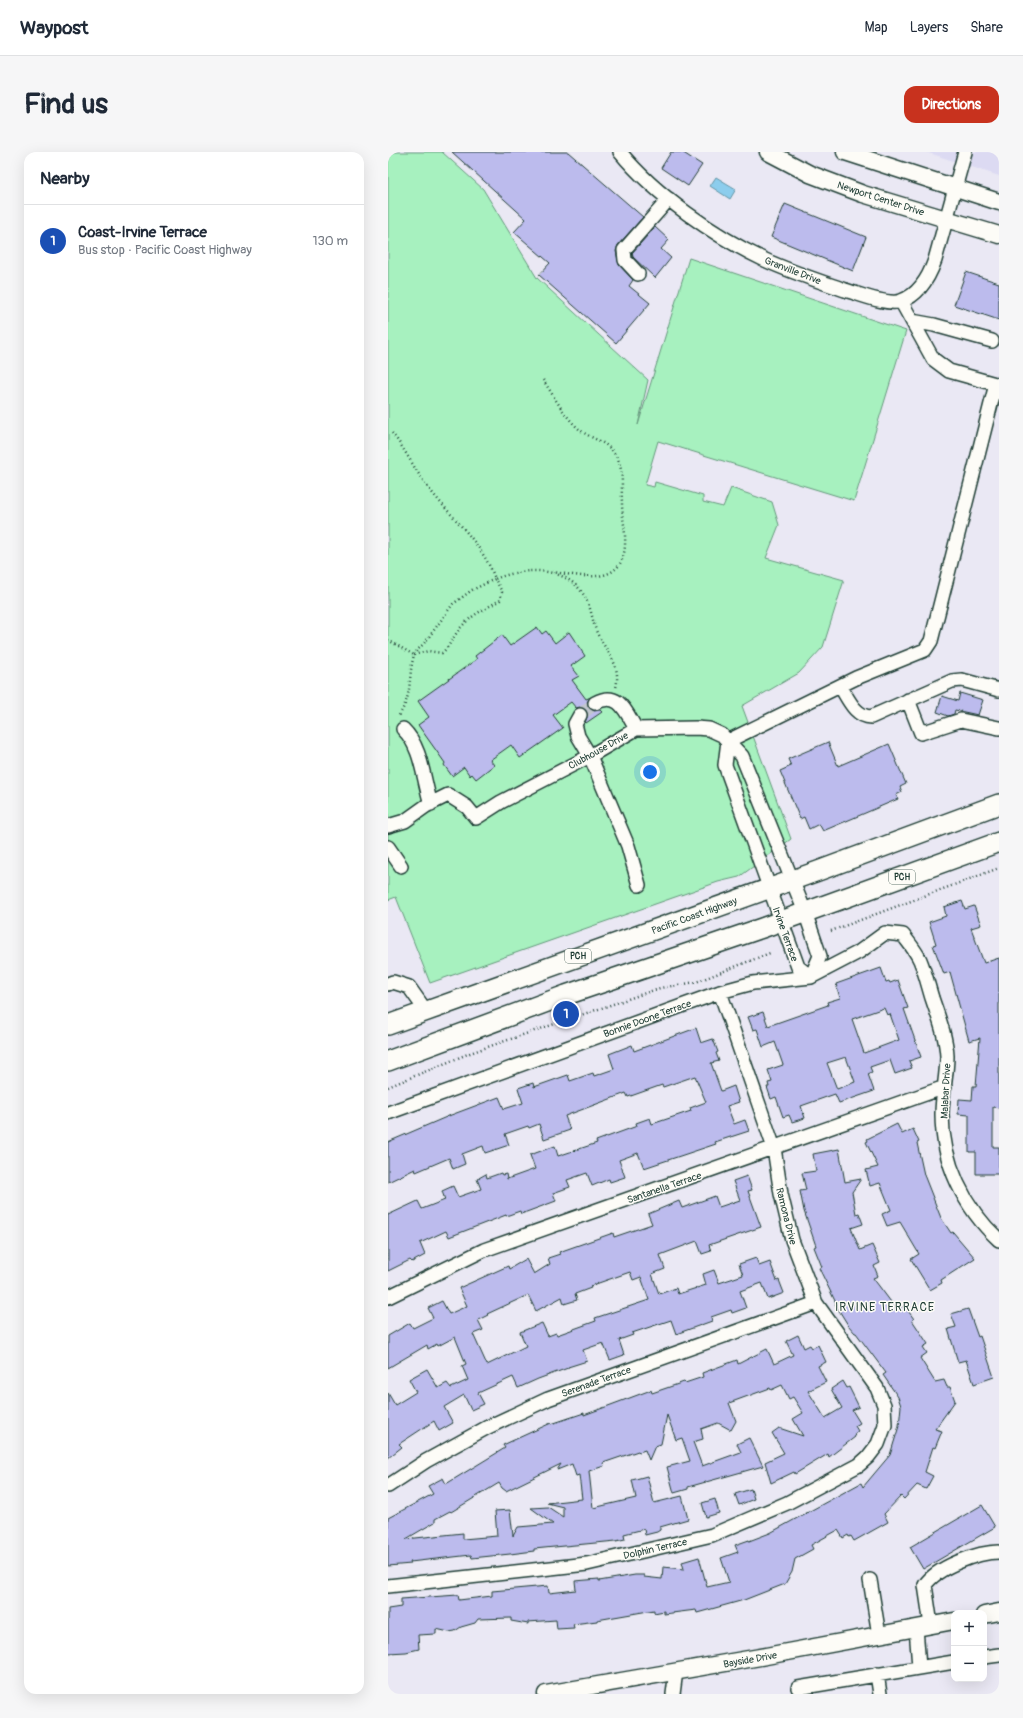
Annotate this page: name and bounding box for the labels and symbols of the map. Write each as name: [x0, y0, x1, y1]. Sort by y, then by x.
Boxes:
street label: Newport Center Drive: [836, 179, 926, 219]
street label: Granville Drive: [763, 255, 823, 287]
street label: Clubhouse Drive: [566, 729, 631, 772]
your location: [640, 762, 660, 782]
road number: PCH: [889, 870, 915, 884]
street label: Pacific Coast Highway: [650, 895, 739, 937]
street label: Irvine Terrace: [770, 906, 800, 963]
road number: PCH: [565, 949, 591, 963]
street label: Bonnie Doone Terrace: [602, 997, 693, 1040]
pin: 1: [553, 999, 579, 1029]
street label: Malabar Drive: [939, 1063, 953, 1119]
street label: Santanella Terrace: [626, 1170, 703, 1206]
street label: Ramona Drive: [773, 1186, 799, 1246]
district label: IRVINE TERRACE: [835, 1300, 935, 1315]
street label: Serenade Terrace: [560, 1364, 633, 1400]
street label: Dolphin Terrace: [622, 1536, 688, 1562]
street label: Bayside Drive: [722, 1649, 778, 1671]

